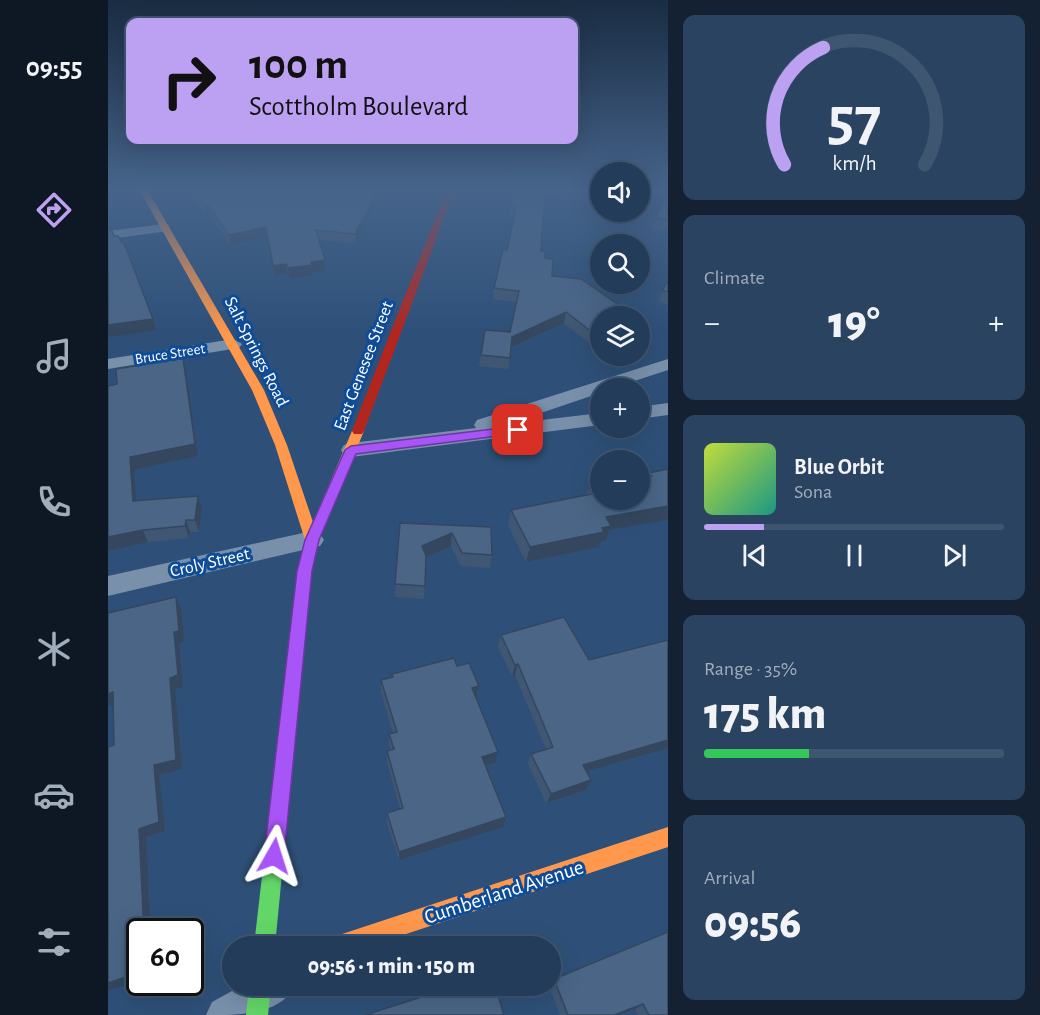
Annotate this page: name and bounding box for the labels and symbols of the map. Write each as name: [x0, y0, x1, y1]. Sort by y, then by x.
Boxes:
street label: Salt Springs Road: [221, 294, 291, 410]
street label: East Genesee Street: [331, 299, 397, 433]
street label: Bruce Street: [134, 341, 206, 367]
pin: [492, 404, 543, 455]
street label: Croly Street: [168, 545, 252, 581]
position arrow: [242, 824, 306, 888]
street label: Cumberland Avenue: [422, 856, 586, 928]
speed limit sign: 60: [126, 918, 204, 996]

